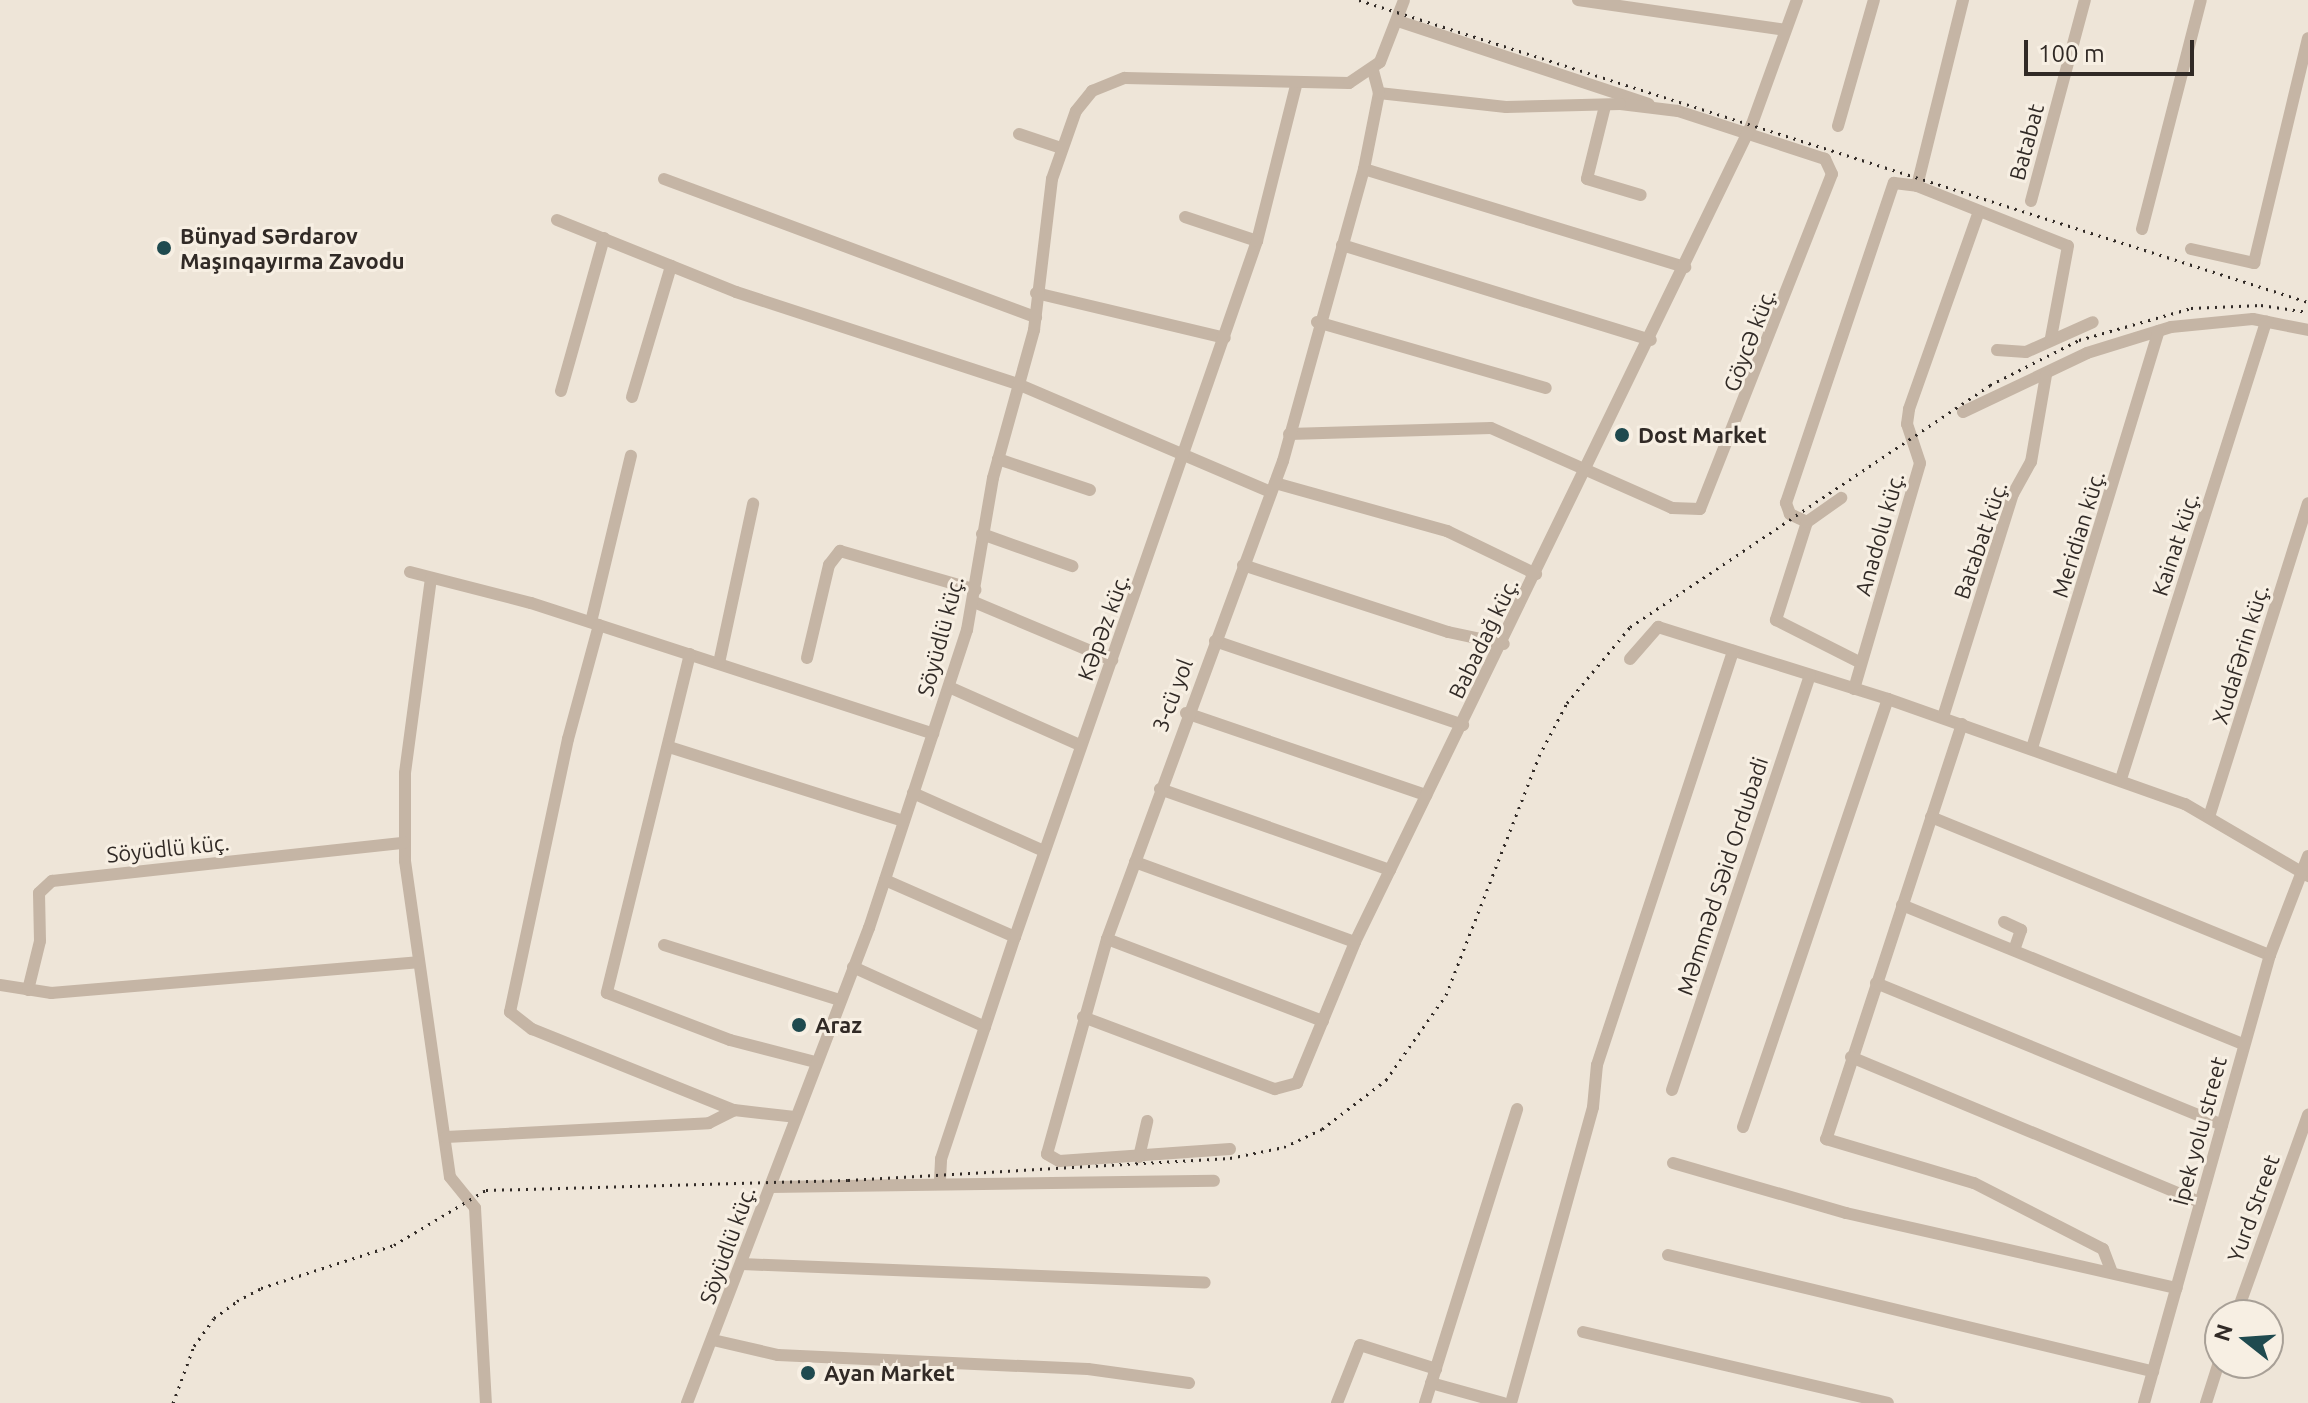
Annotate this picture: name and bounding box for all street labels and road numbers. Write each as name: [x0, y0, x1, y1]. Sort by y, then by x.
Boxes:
street label: Batabat: [2003, 101, 2049, 183]
street label: Göycə küç.: [1717, 285, 1781, 395]
street label: Meridian küç.: [2046, 467, 2110, 601]
street label: Anadolu küç.: [1849, 469, 1909, 599]
street label: Batabat küç.: [1948, 478, 2012, 602]
street label: Kainat küç.: [2146, 489, 2204, 599]
street label: Kəpəz küç.: [1072, 570, 1134, 684]
street label: Söyüdlü küç.: [911, 573, 969, 699]
street label: Babadağ küç.: [1442, 573, 1524, 703]
street label: Xudafərin küç.: [2206, 581, 2274, 727]
street label: 3-cü yol: [1146, 655, 1198, 735]
street label: Məmməd Səid Ordubadi: [1671, 753, 1773, 999]
street label: Söyüdlü küç.: [105, 828, 231, 868]
street label: İpek yolu street: [2166, 1054, 2232, 1208]
street label: Yurd Street: [2221, 1151, 2285, 1265]
street label: Söyüdlü küç.: [694, 1183, 760, 1307]

